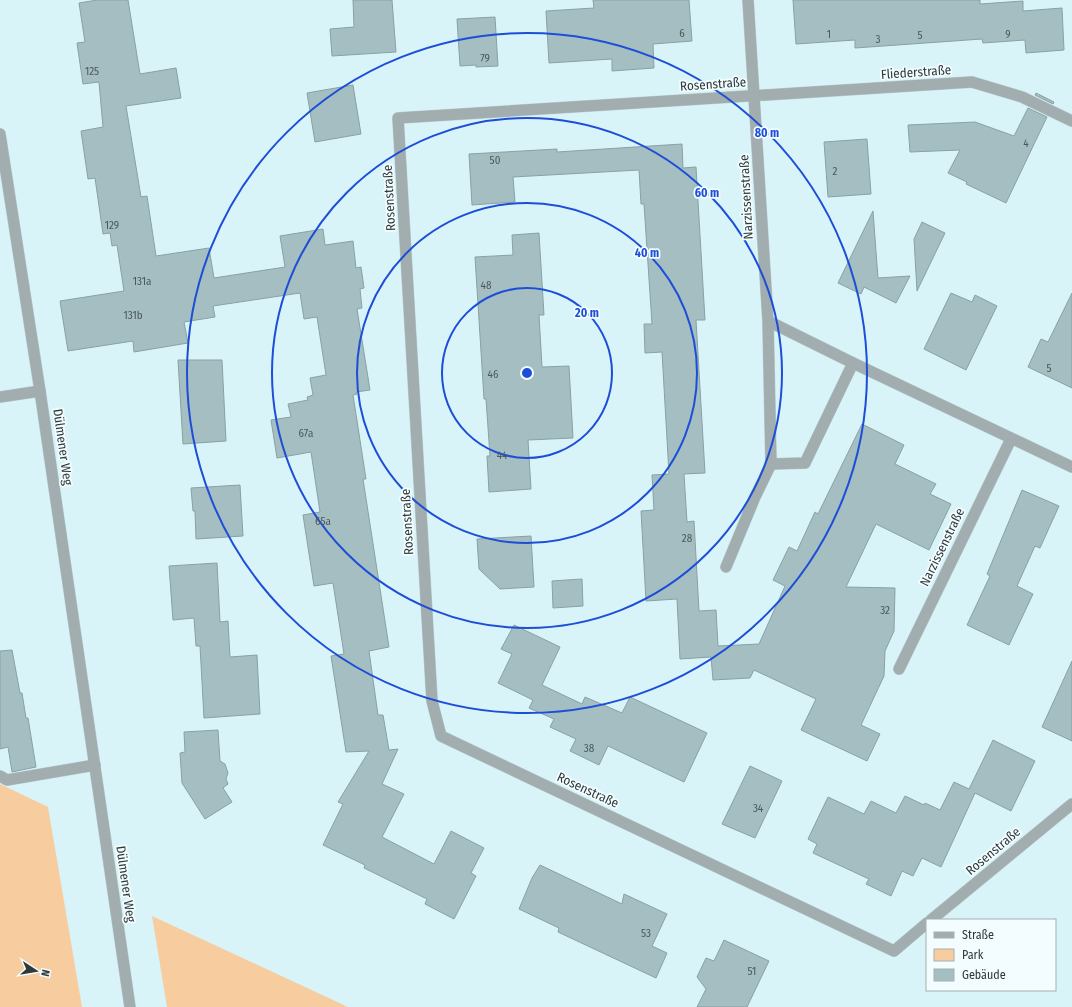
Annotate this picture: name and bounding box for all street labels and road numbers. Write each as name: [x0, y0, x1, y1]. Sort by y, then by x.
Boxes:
street label: Fliederstraße: [880, 62, 952, 82]
street label: Rosenstraße: [679, 74, 747, 94]
street label: Narzissenstraße: [736, 154, 756, 240]
street label: Rosenstraße: [380, 165, 398, 231]
street label: Dülmener Weg: [50, 408, 76, 487]
street label: Rosenstraße: [398, 489, 416, 555]
street label: Narzissenstraße: [917, 506, 967, 588]
street label: Rosenstraße: [555, 769, 621, 811]
street label: Rosenstraße: [963, 824, 1023, 878]
street label: Dülmener Weg: [113, 845, 139, 924]

